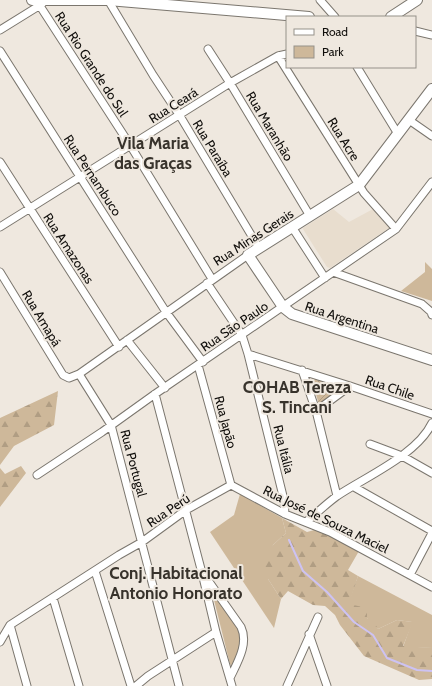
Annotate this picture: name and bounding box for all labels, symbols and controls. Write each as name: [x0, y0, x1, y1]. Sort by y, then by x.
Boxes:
street label: Rua Rio Grande do Sul: [52, 9, 132, 119]
legend: [286, 16, 416, 68]
text: Road: [322, 24, 348, 39]
text: Park: [322, 44, 344, 59]
street label: Rua Ceará: [146, 83, 201, 126]
street label: Rua Maranhão: [243, 88, 297, 164]
street label: Rua Acre: [324, 114, 364, 164]
street label: Rua Paraíba: [190, 117, 237, 180]
street label: Rua Pernambuco: [61, 131, 125, 219]
district label: Vila Maria das Graças: [114, 133, 192, 173]
street label: Rua Minas Gerais: [210, 205, 297, 269]
street label: Rua Amazonas: [40, 210, 98, 287]
street label: Rua Amapá: [19, 287, 65, 350]
street label: Rua São Paulo: [197, 298, 271, 354]
street label: Rua Argentina: [303, 298, 382, 337]
street label: Rua Chile: [363, 371, 417, 403]
district label: COHAB Tereza S. Tincani: [243, 377, 352, 417]
street label: Rua Japão: [211, 394, 241, 450]
street label: Rua Itália: [270, 423, 298, 476]
street label: Rua Portugal: [117, 428, 151, 498]
street label: Rua José de Souza Maciel: [261, 482, 391, 556]
street label: Rua Perú: [143, 490, 193, 530]
district label: Conj. Habitacional Antonio Honorato: [109, 563, 243, 603]

